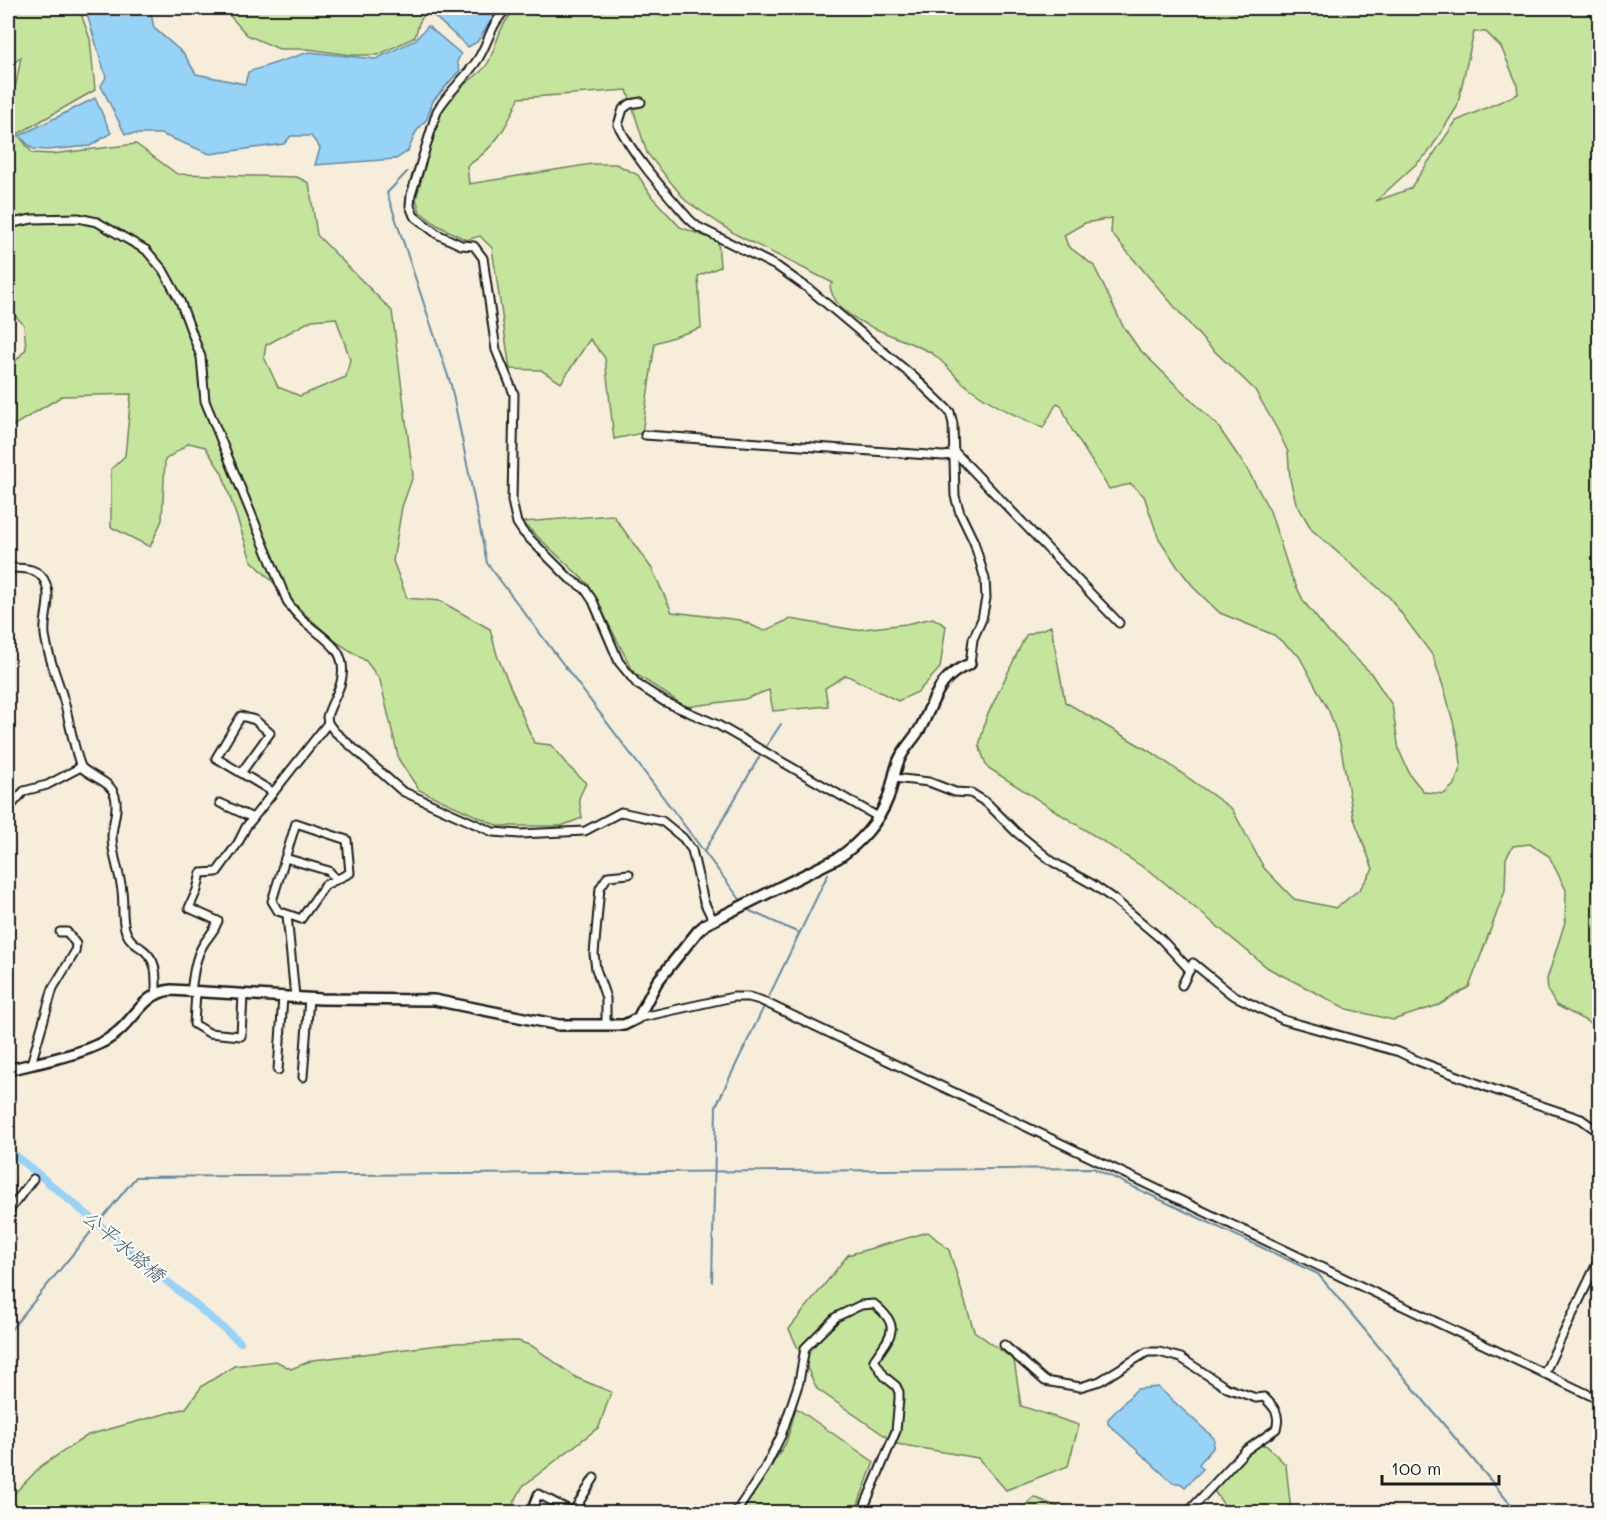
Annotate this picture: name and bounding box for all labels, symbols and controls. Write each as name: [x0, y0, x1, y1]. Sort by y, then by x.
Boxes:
water label: 公平水路橋: [77, 1203, 172, 1288]
scale bar: [1382, 1448, 1499, 1486]
text: 100 m: [1391, 1456, 1441, 1480]

